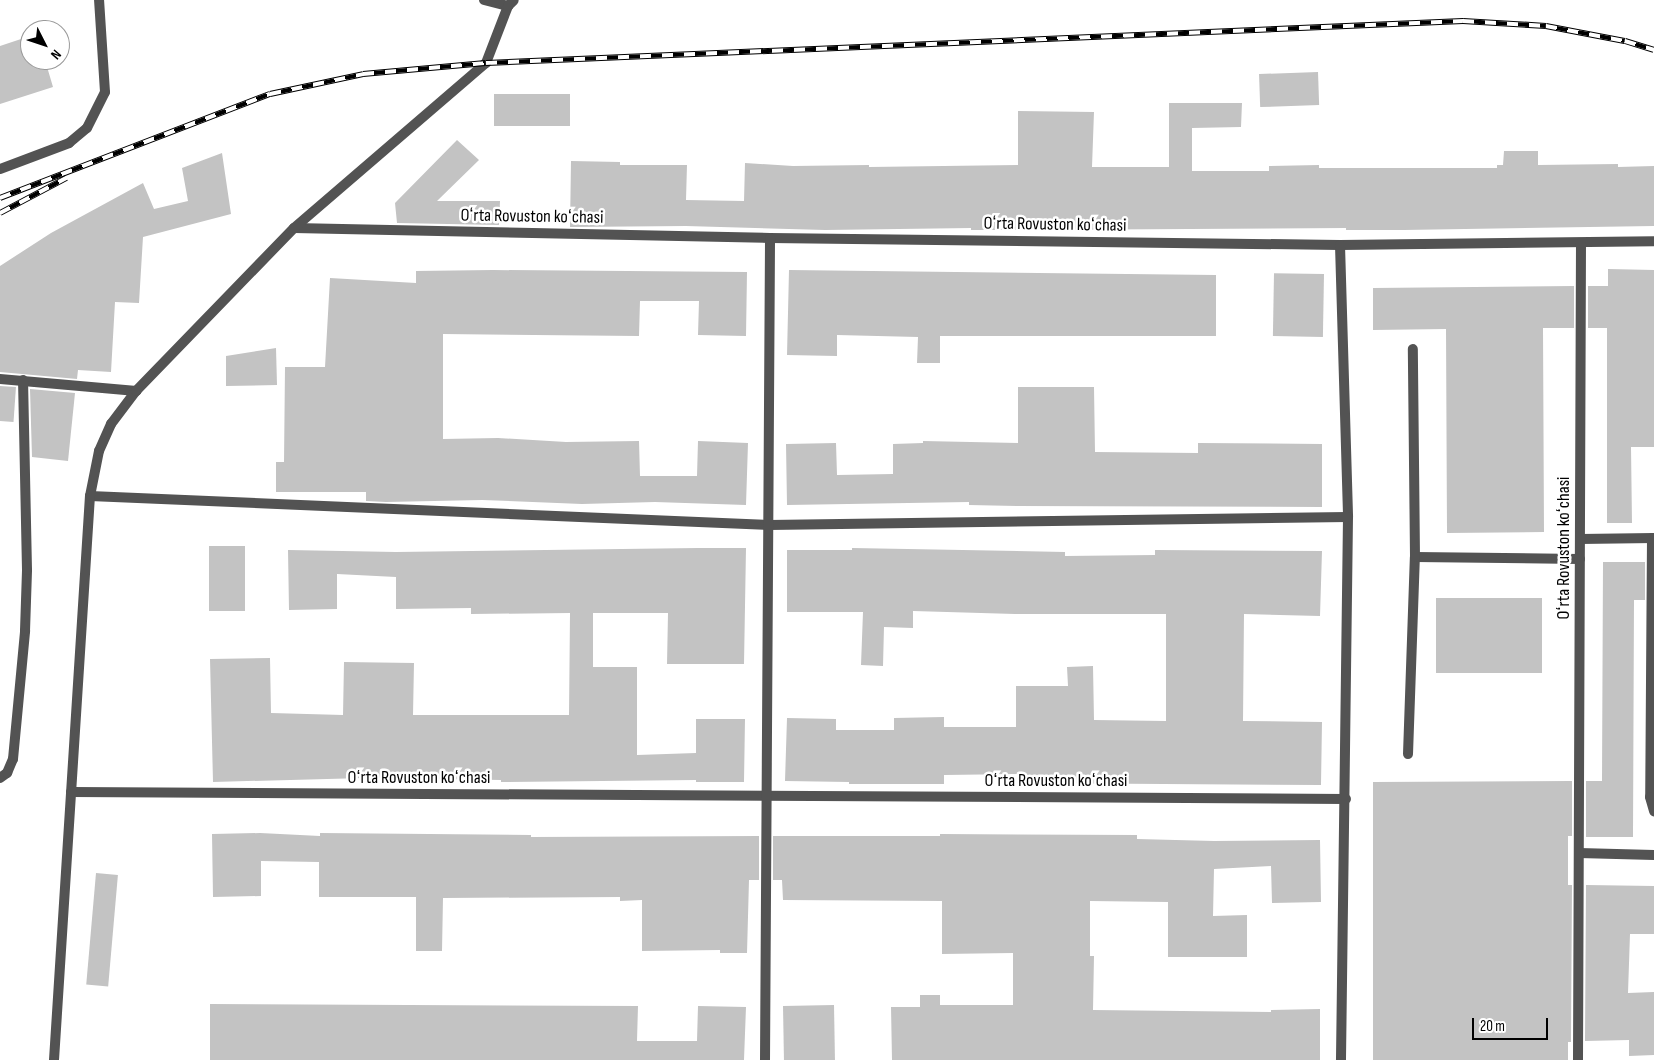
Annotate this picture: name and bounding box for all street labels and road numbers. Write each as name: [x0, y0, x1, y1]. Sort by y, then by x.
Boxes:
street label: Oʻrta Rovuston koʻchasi: [460, 205, 604, 229]
street label: Oʻrta Rovuston koʻchasi: [983, 213, 1127, 237]
street label: Oʻrta Rovuston koʻchasi: [1553, 477, 1575, 619]
street label: Oʻrta Rovuston koʻchasi: [348, 767, 490, 789]
street label: Oʻrta Rovuston koʻchasi: [985, 770, 1127, 792]

